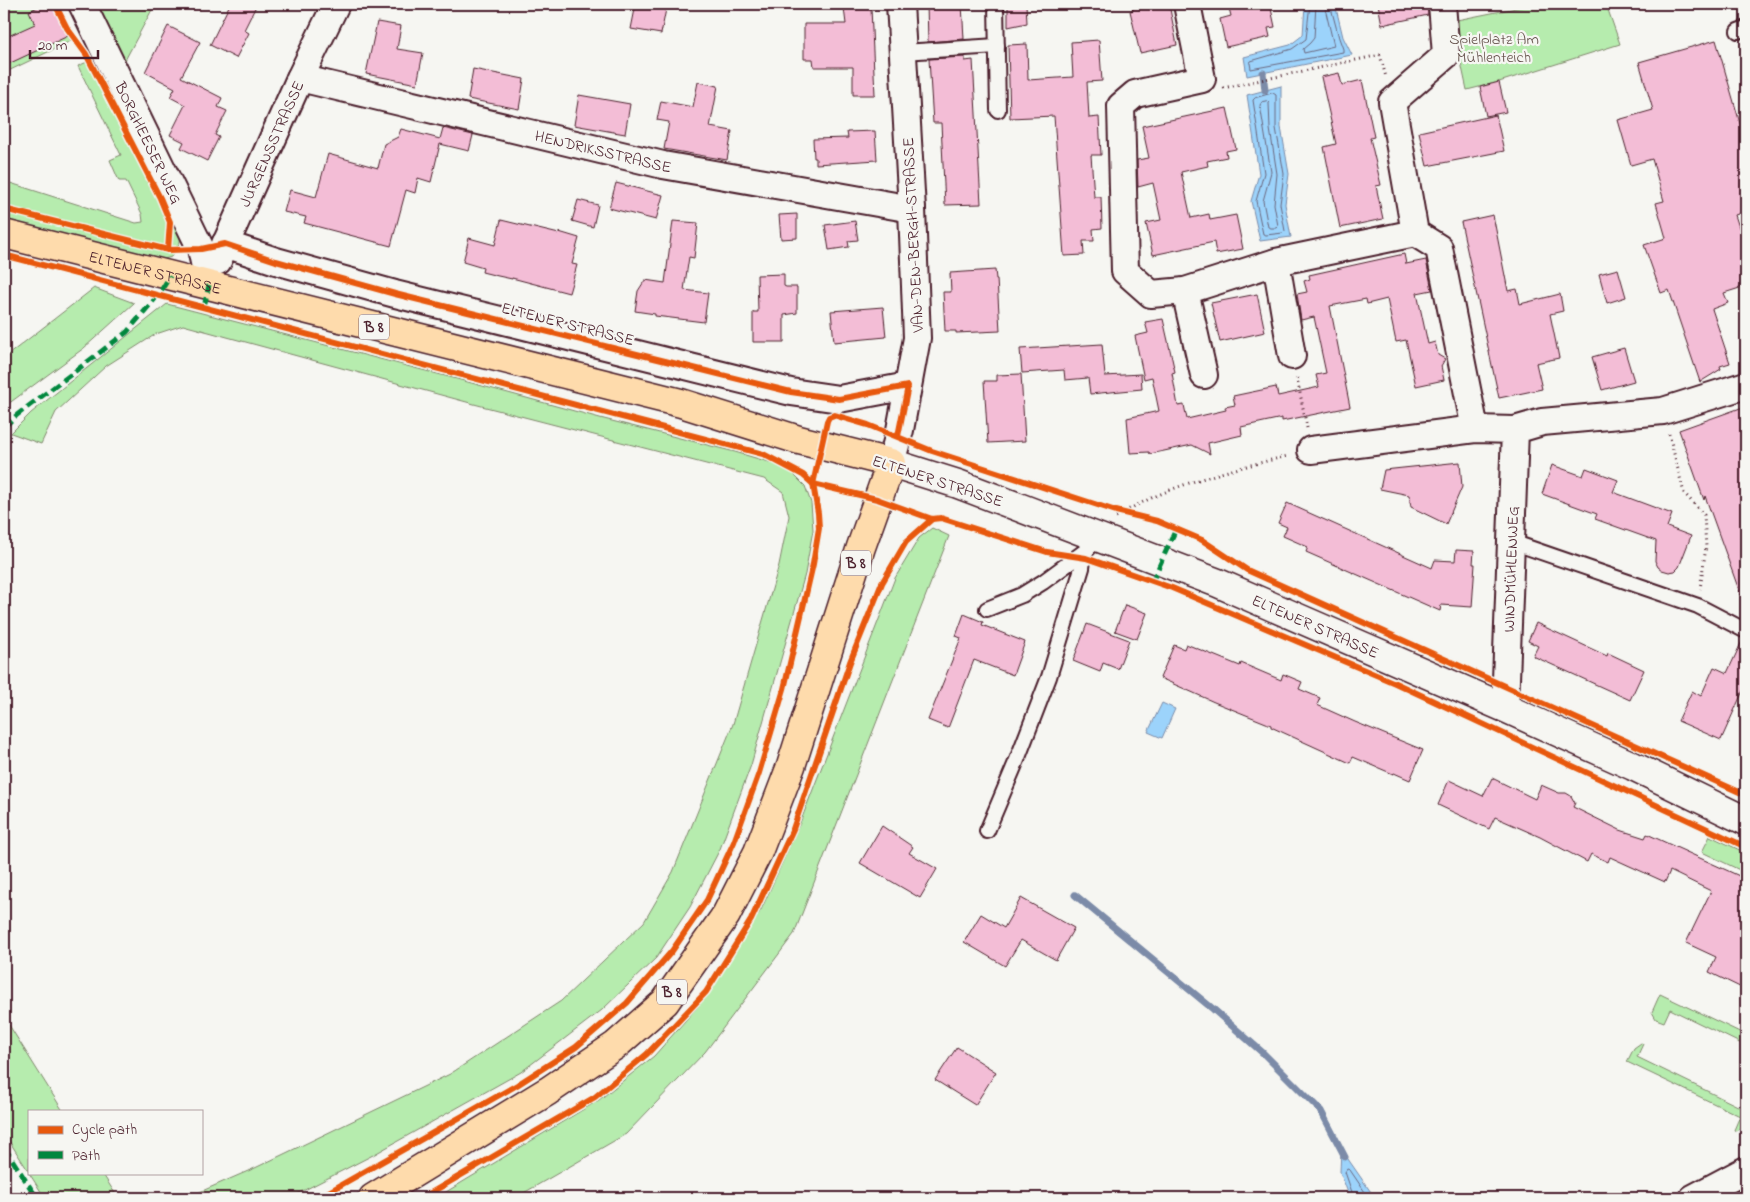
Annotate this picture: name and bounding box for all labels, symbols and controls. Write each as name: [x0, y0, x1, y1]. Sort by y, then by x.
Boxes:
scale bar: [30, 28, 98, 60]
park label: Spielplatz Am Mühlenteich: [1449, 28, 1539, 70]
text: 20 m: [38, 35, 68, 57]
street label: BORGHEESER WEG: [107, 77, 187, 209]
street label: JURGENSSTRASSE: [234, 77, 311, 211]
street label: HENDRIKSSTRASSE: [532, 125, 673, 180]
street label: VAN-DEN-BERGH-STRASSE: [897, 137, 931, 334]
street label: ELTENER STRASSE: [86, 246, 224, 302]
street label: ELTENER STRASSE: [499, 297, 637, 353]
road number: B 8: [359, 314, 389, 340]
street label: ELTENER STRASSE: [869, 449, 1006, 514]
street label: WINDMÜHLENWEG: [1498, 506, 1526, 633]
road number: B 8: [841, 550, 871, 576]
street label: ELTENER STRASSE: [1248, 589, 1382, 666]
road number: B 8: [657, 980, 687, 1004]
legend: [28, 1110, 202, 1174]
text: Cycle path: [72, 1119, 137, 1142]
text: Path: [72, 1145, 100, 1167]

